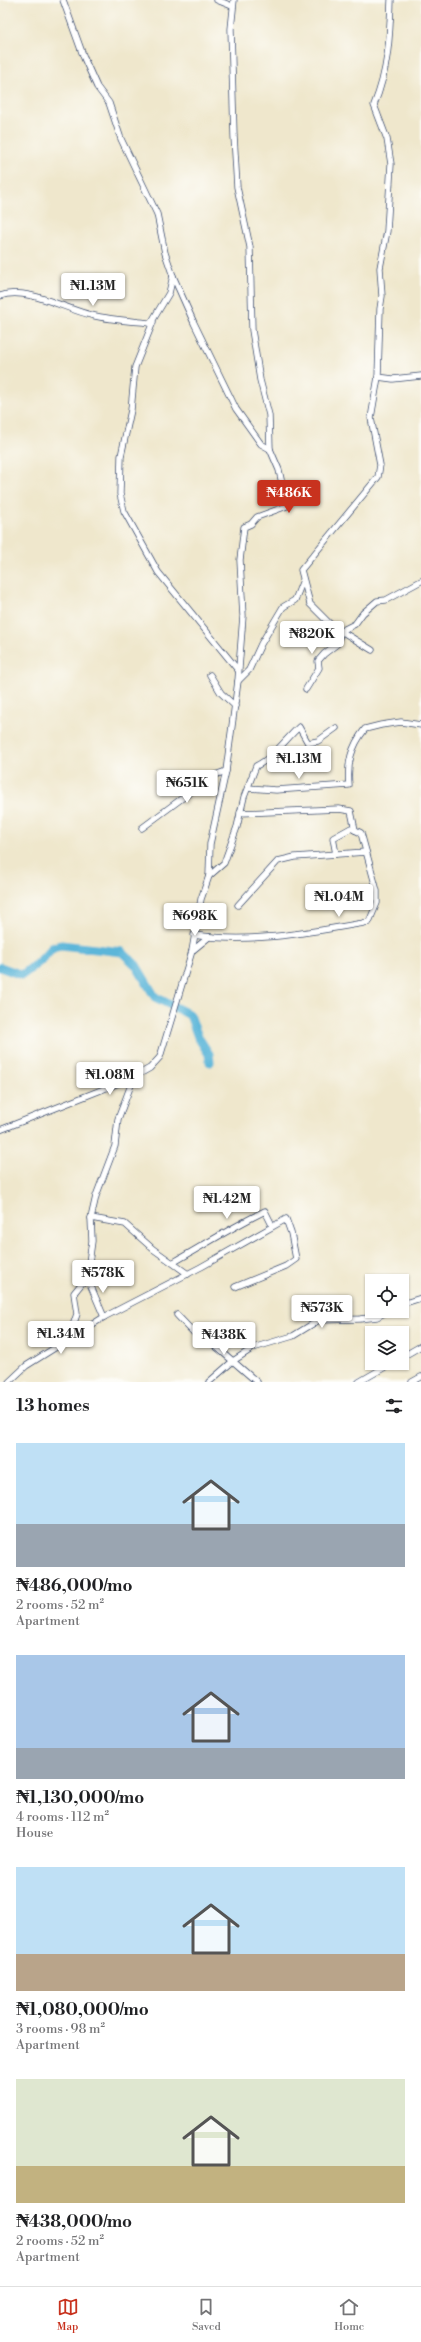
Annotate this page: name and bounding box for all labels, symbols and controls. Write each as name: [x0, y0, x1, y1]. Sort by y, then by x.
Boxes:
pin: ₦1.13M: [60, 273, 126, 307]
text: ₦1.13M: [70, 278, 116, 294]
pin: ₦486K: [261, 480, 317, 514]
text: ₦486K: [266, 485, 312, 501]
pin: ₦820K: [284, 621, 340, 655]
text: ₦820K: [289, 626, 335, 642]
pin: ₦1.13M: [266, 746, 332, 780]
text: ₦1.13M: [276, 751, 322, 767]
pin: ₦651K: [159, 770, 215, 804]
text: ₦651K: [166, 775, 208, 791]
pin: ₦1.04M: [306, 884, 372, 918]
text: ₦1.04M: [314, 889, 364, 905]
pin: ₦698K: [167, 903, 223, 937]
text: ₦698K: [173, 908, 217, 924]
pin: ₦1.08M: [77, 1062, 143, 1096]
text: ₦1.08M: [85, 1067, 135, 1083]
pin: ₦1.42M: [194, 1186, 260, 1220]
text: ₦1.42M: [203, 1191, 251, 1207]
pin: ₦578K: [75, 1260, 131, 1294]
text: ₦578K: [81, 1265, 125, 1281]
map controls: [365, 1274, 409, 1370]
button: locate: [365, 1274, 409, 1318]
pin: ₦573K: [294, 1295, 350, 1329]
text: ₦573K: [300, 1300, 344, 1316]
pin: ₦1.34M: [28, 1321, 94, 1355]
pin: ₦438K: [196, 1322, 252, 1356]
text: ₦1.34M: [37, 1326, 85, 1342]
button: layers: [365, 1326, 409, 1370]
text: ₦438K: [201, 1327, 247, 1343]
text: 13 homes: [16, 1395, 90, 1417]
icon: filters: [383, 1395, 405, 1417]
icon: home: [175, 1469, 247, 1541]
text: ₦486,000/mo: [16, 1575, 133, 1597]
text: 2 rooms · 52 m²: [16, 1597, 104, 1613]
text: Apartment: [16, 1613, 80, 1629]
icon: home: [175, 1681, 247, 1753]
text: ₦1,130,000/mo: [16, 1787, 144, 1809]
text: 4 rooms · 112 m²: [16, 1809, 109, 1825]
text: House: [16, 1825, 53, 1841]
icon: home: [175, 1893, 247, 1965]
text: ₦1,080,000/mo: [16, 1999, 149, 2021]
text: 3 rooms · 98 m²: [16, 2021, 105, 2037]
text: Apartment: [16, 2037, 80, 2053]
icon: home: [175, 2105, 247, 2177]
text: ₦438,000/mo: [16, 2211, 132, 2233]
text: 2 rooms · 52 m²: [16, 2233, 104, 2249]
text: Apartment: [16, 2249, 80, 2265]
tab: Map: [57, 2296, 79, 2334]
tab: Saved: [192, 2296, 221, 2334]
tab: Home: [334, 2296, 364, 2334]

